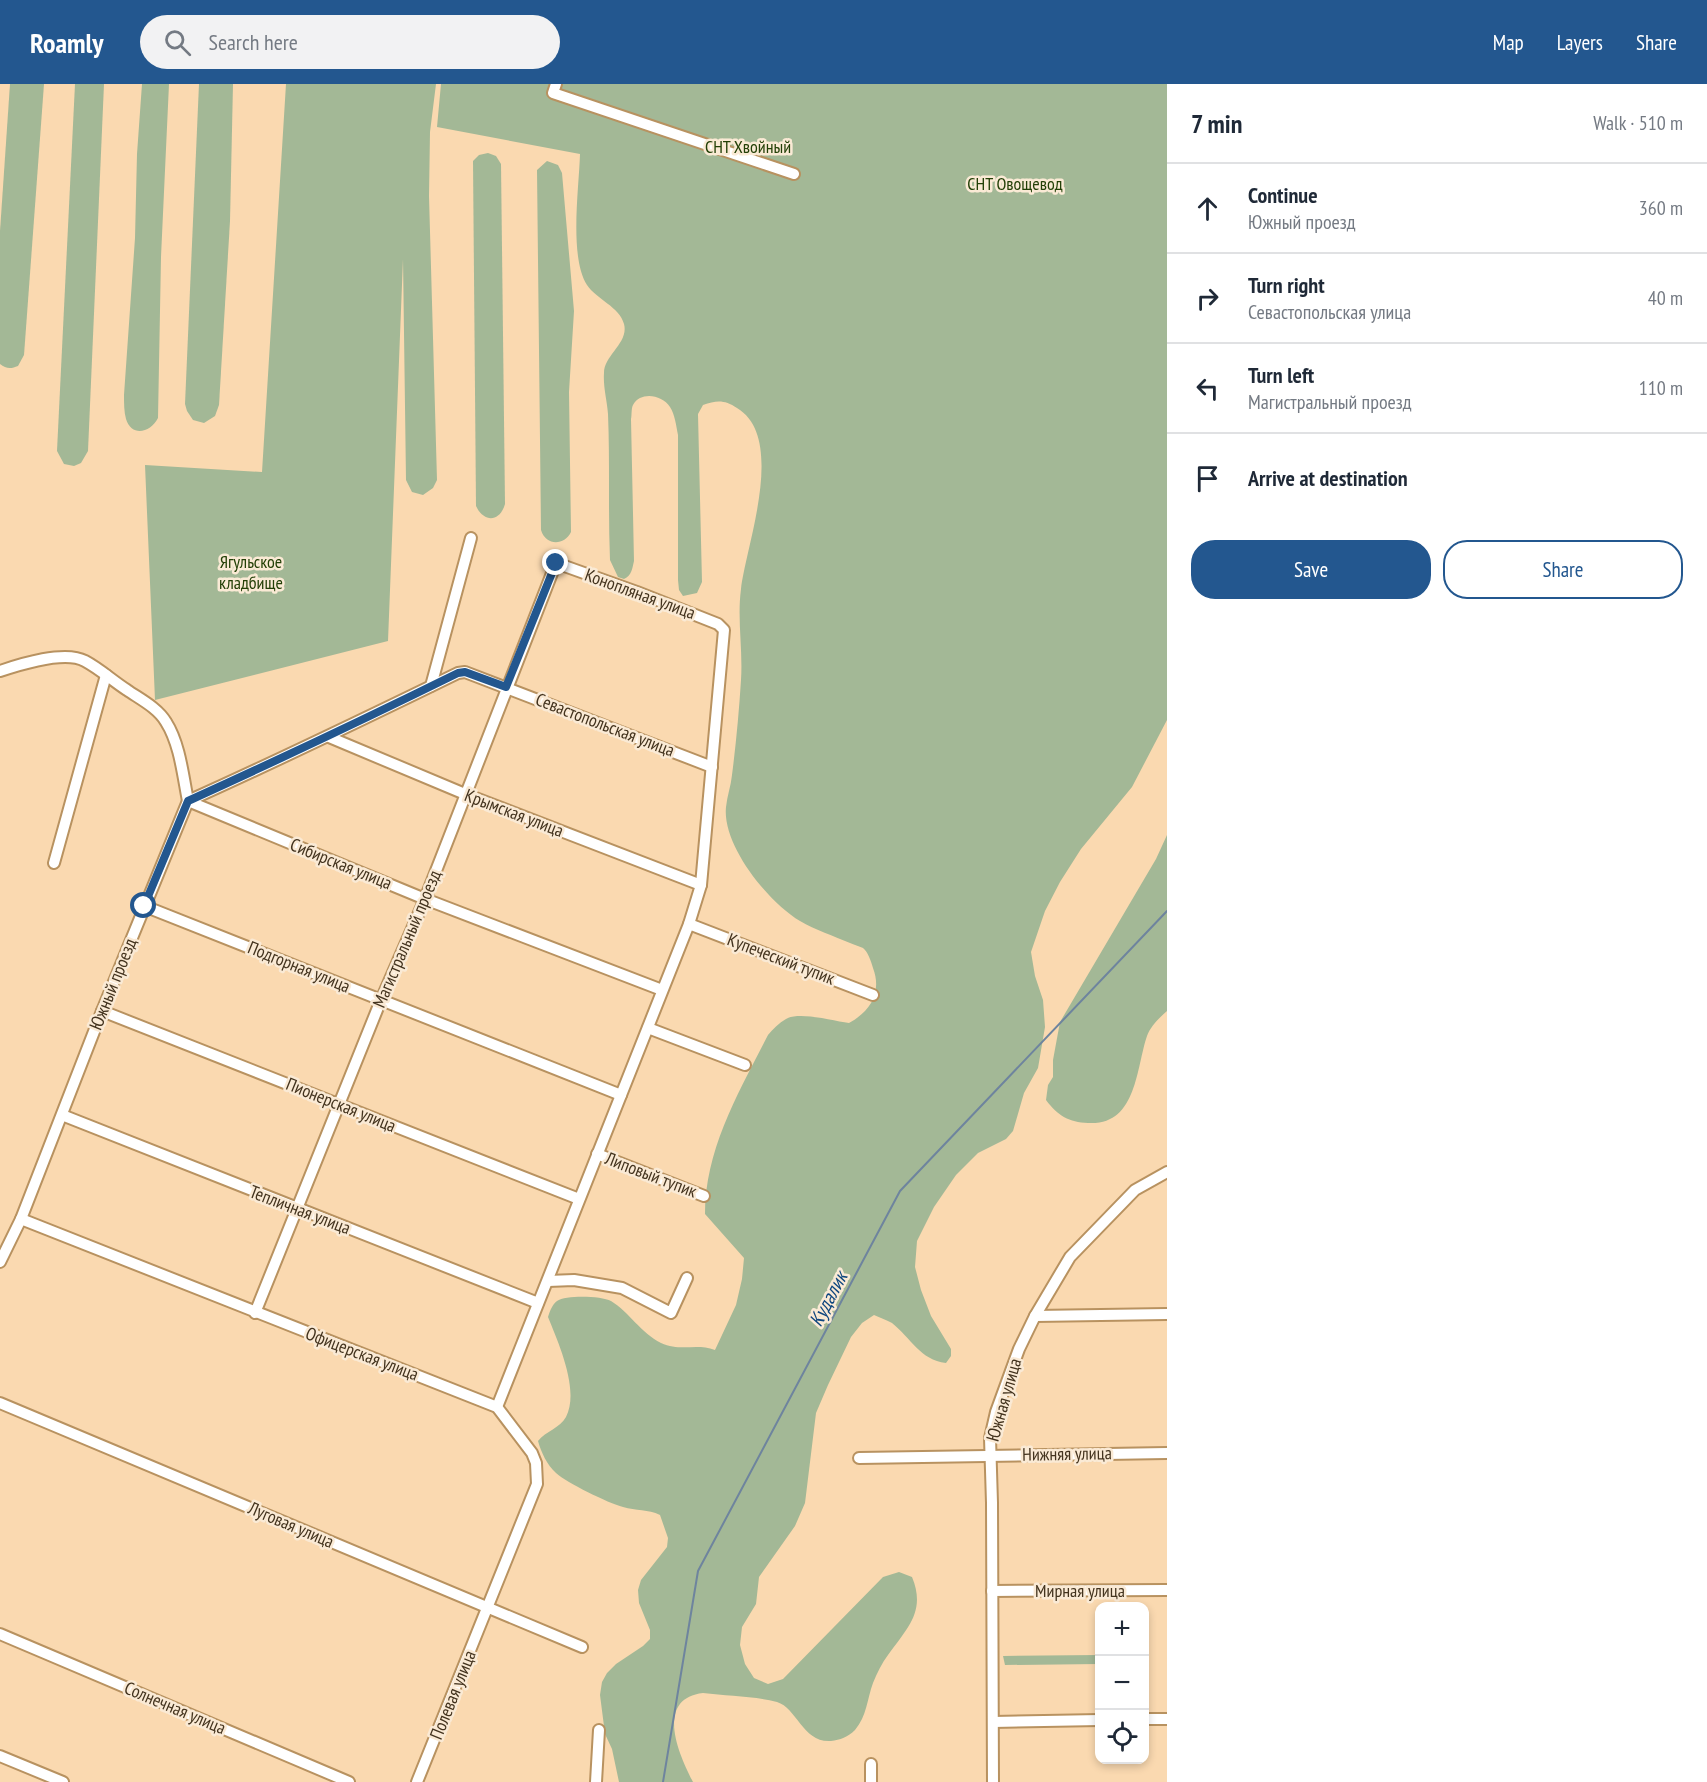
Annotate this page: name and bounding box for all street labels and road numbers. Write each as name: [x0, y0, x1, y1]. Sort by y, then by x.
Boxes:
street label: Конопляная улица: [582, 563, 699, 624]
street label: Севастопольская улица: [533, 687, 678, 762]
street label: Крымская улица: [462, 783, 567, 842]
street label: Сибирская улица: [287, 833, 395, 894]
street label: Магистральный проезд: [367, 866, 446, 1011]
street label: Купеческий тупик: [724, 928, 838, 990]
street label: Южный проезд: [84, 935, 141, 1033]
street label: Подгорная улица: [245, 936, 354, 998]
street label: Пионерская улица: [283, 1072, 399, 1137]
street label: Липовый тупик: [601, 1146, 700, 1203]
street label: Тепличная улица: [246, 1180, 354, 1239]
street label: Офицерская улица: [302, 1321, 422, 1386]
street label: Южная улица: [981, 1356, 1026, 1444]
street label: Нижняя улица: [1022, 1441, 1112, 1466]
street label: Луговая улица: [244, 1496, 337, 1553]
street label: Мирная улица: [1035, 1579, 1125, 1602]
street label: Полевая улица: [424, 1647, 481, 1743]
street label: Солнечная улица: [121, 1676, 229, 1739]

